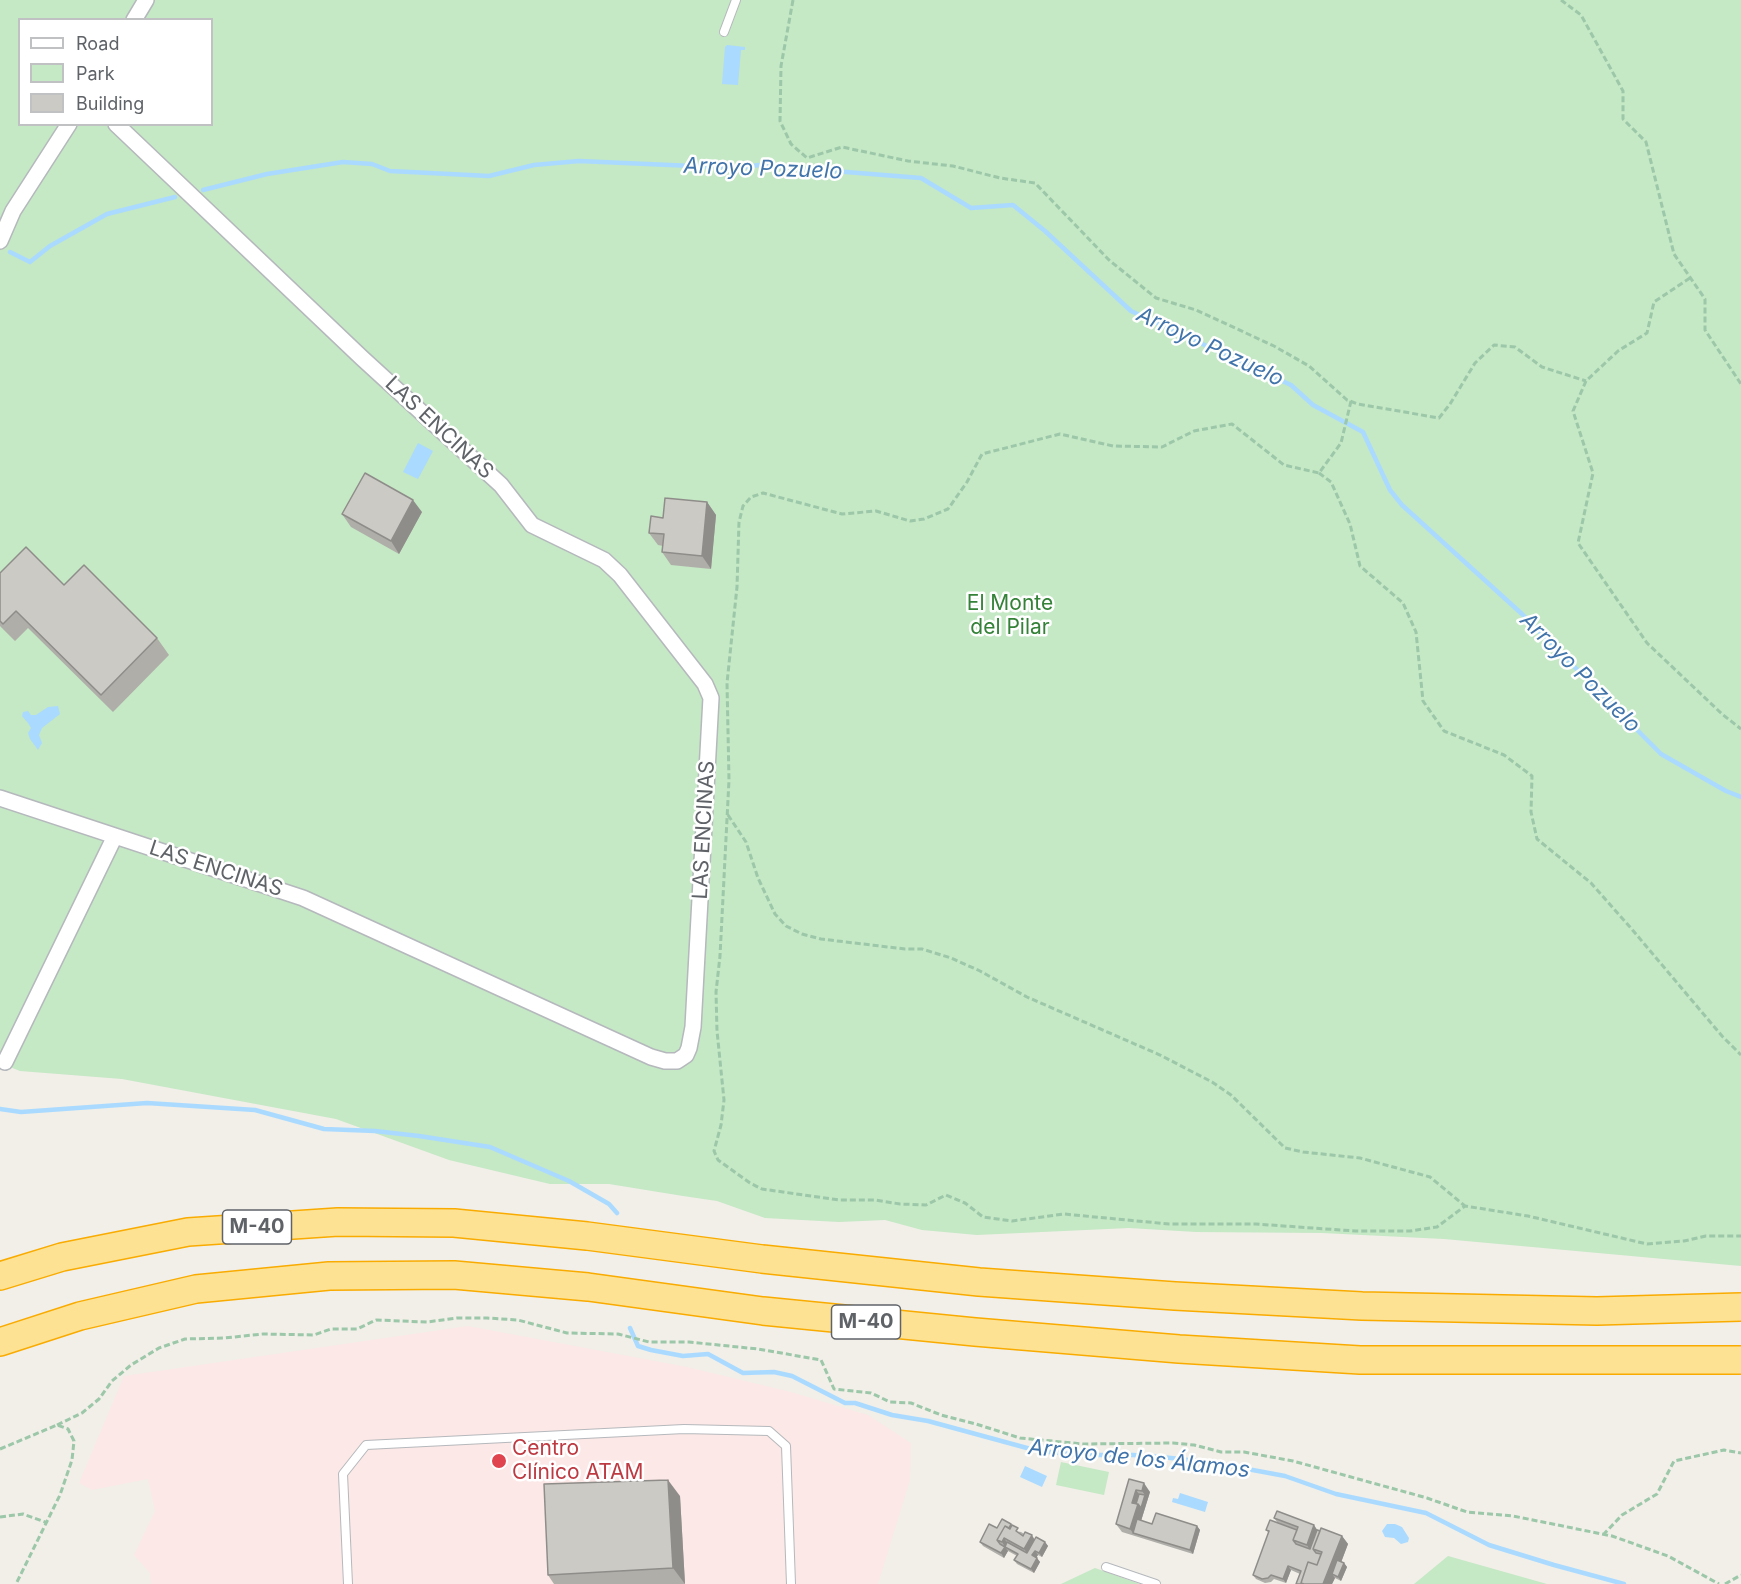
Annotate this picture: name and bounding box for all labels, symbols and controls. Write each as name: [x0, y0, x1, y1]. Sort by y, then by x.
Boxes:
legend: [18, 18, 213, 126]
text: Road: [76, 33, 119, 54]
text: Park: [76, 63, 115, 84]
text: Building: [76, 93, 144, 114]
water label: Arroyo Pozuelo: [683, 153, 843, 185]
water label: Arroyo Pozuelo: [1132, 301, 1288, 393]
street label: LAS ENCINAS: [380, 371, 498, 485]
park label: El Monte del Pilar: [967, 591, 1053, 641]
water label: Arroyo Pozuelo: [1514, 607, 1646, 739]
street label: LAS ENCINAS: [688, 760, 720, 900]
street label: LAS ENCINAS: [146, 836, 286, 902]
road number: M-40: [222, 1210, 292, 1244]
road number: M-40: [832, 1305, 900, 1339]
water label: Arroyo de los Álamos: [1027, 1434, 1251, 1484]
place label: Centro Clínico ATAM: [512, 1436, 643, 1486]
marker: Centro Clínico ATAM: [490, 1452, 508, 1470]

